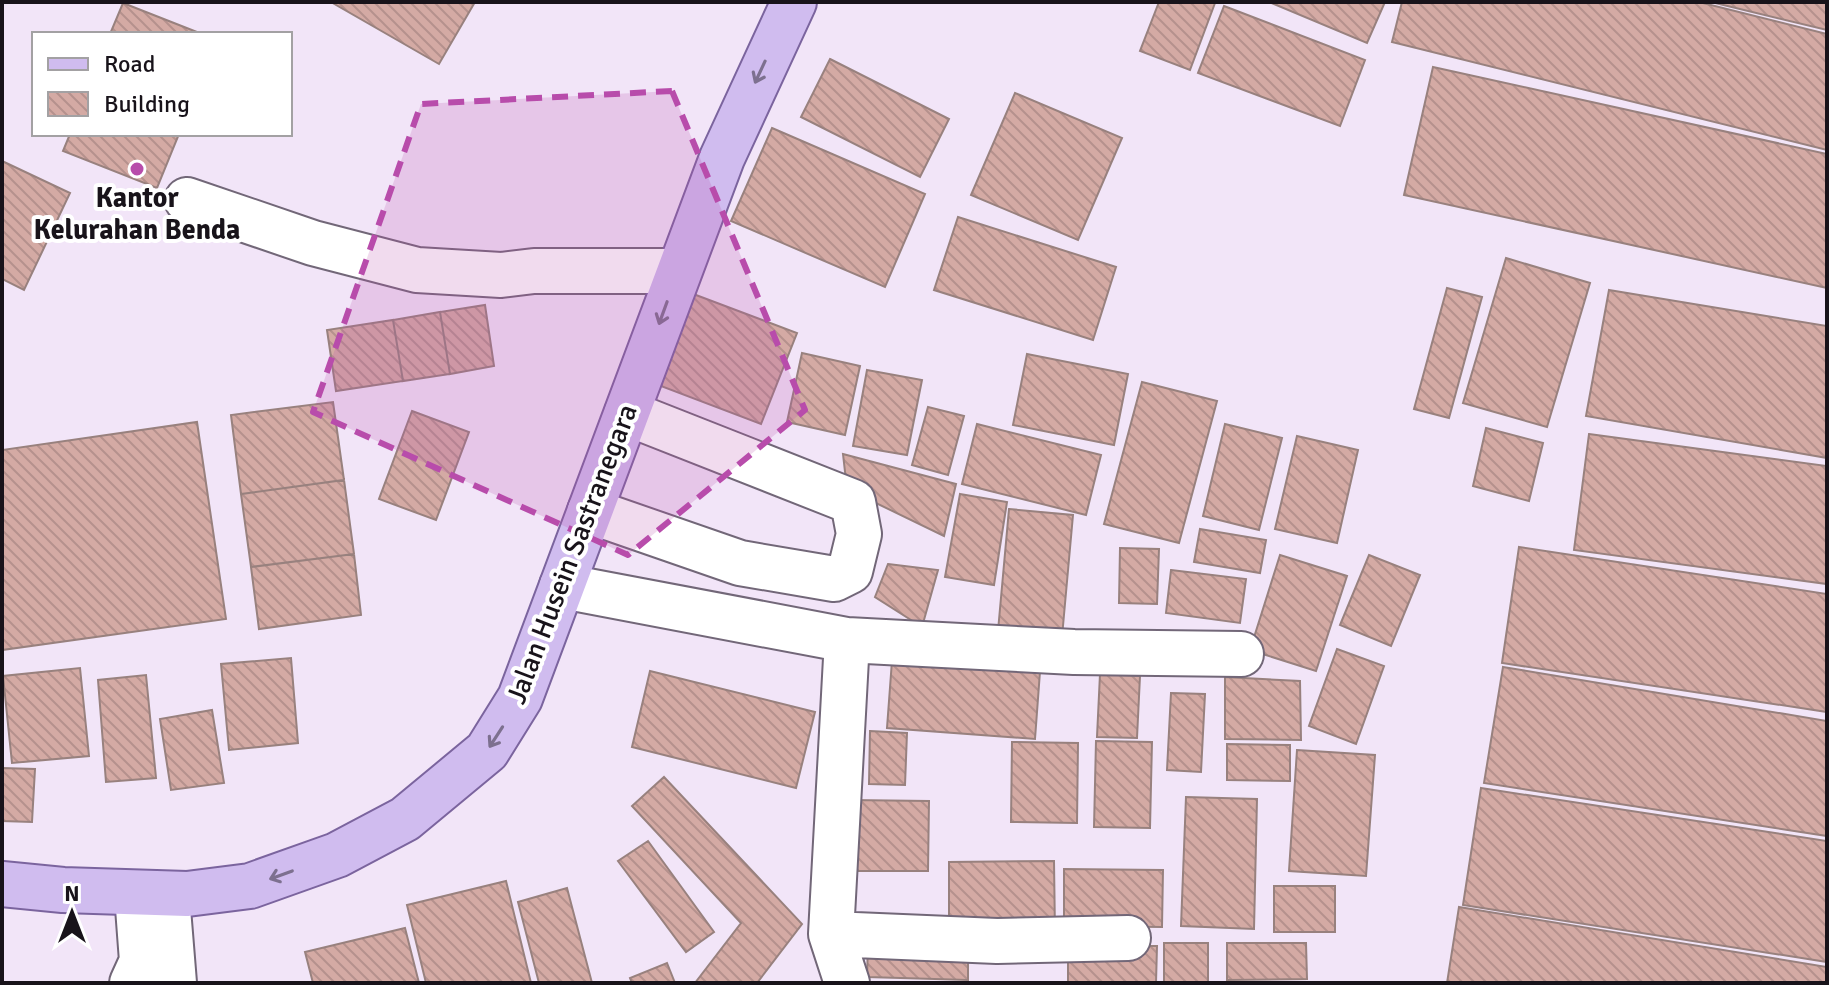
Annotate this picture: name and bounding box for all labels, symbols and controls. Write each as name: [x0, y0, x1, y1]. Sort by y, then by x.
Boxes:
legend: [32, 32, 292, 136]
text: Road: [104, 49, 155, 79]
one-way arrow: [752, 60, 767, 84]
text: Building: [104, 89, 190, 119]
marker: Kantor Kelurahan Benda: [128, 160, 146, 178]
place label: Kantor Kelurahan Benda: [34, 181, 240, 247]
one-way arrow: [655, 301, 669, 325]
street label: Jalan Husein Sastranegara: [499, 399, 645, 709]
one-way arrow: [487, 725, 504, 747]
one-way arrow: [269, 869, 294, 884]
north arrow: [32, 873, 112, 953]
text: N: [64, 880, 80, 907]

